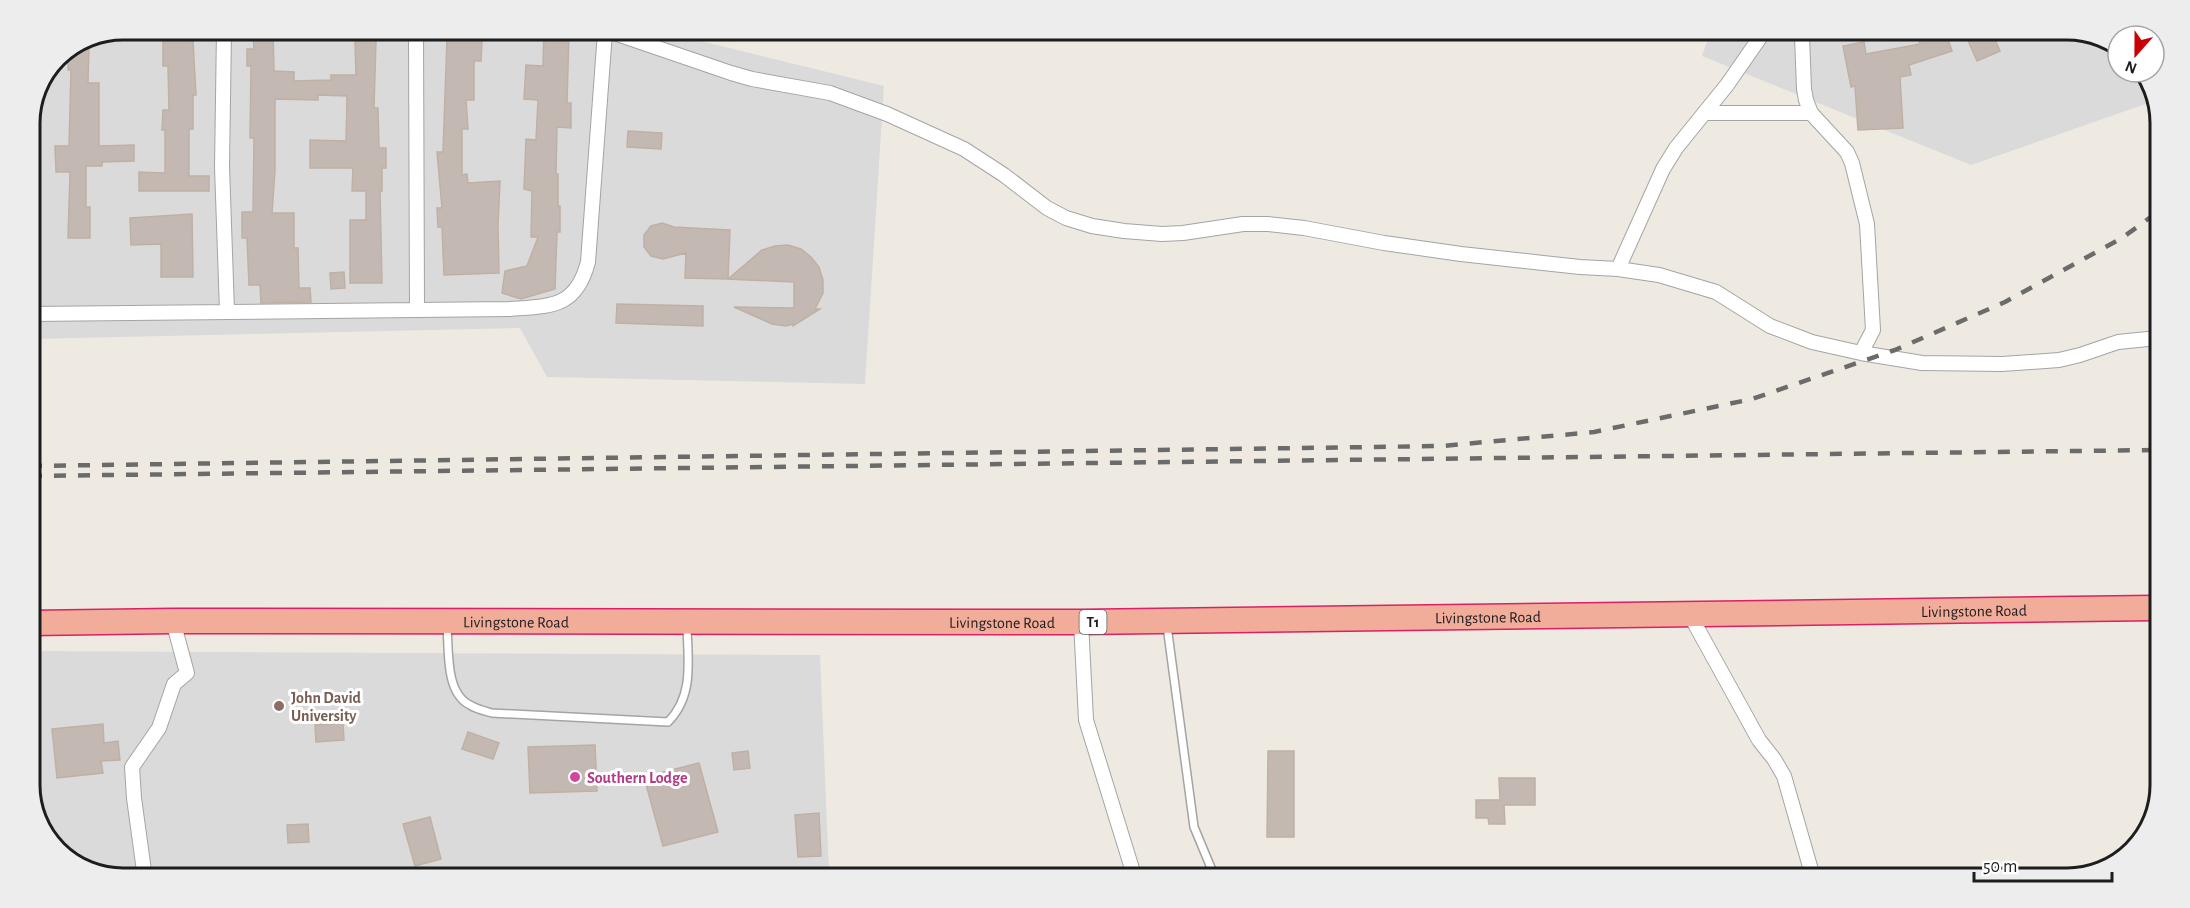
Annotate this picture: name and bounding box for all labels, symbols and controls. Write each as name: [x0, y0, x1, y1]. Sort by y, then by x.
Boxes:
north arrow: [2106, 24, 2166, 84]
text: N: [2123, 58, 2139, 77]
street label: Livingstone Road: [1921, 603, 2027, 620]
street label: Livingstone Road: [1435, 609, 1541, 626]
road number: T1: [1080, 610, 1106, 634]
street label: Livingstone Road: [463, 614, 569, 630]
street label: Livingstone Road: [949, 615, 1055, 631]
place label: John David University: [291, 690, 362, 725]
marker: John David University: [272, 699, 286, 713]
marker: Southern Lodge: [568, 770, 582, 784]
place label: Southern Lodge: [587, 770, 688, 786]
scale bar: [1974, 845, 2112, 883]
text: 50 m: [1983, 858, 2017, 876]

